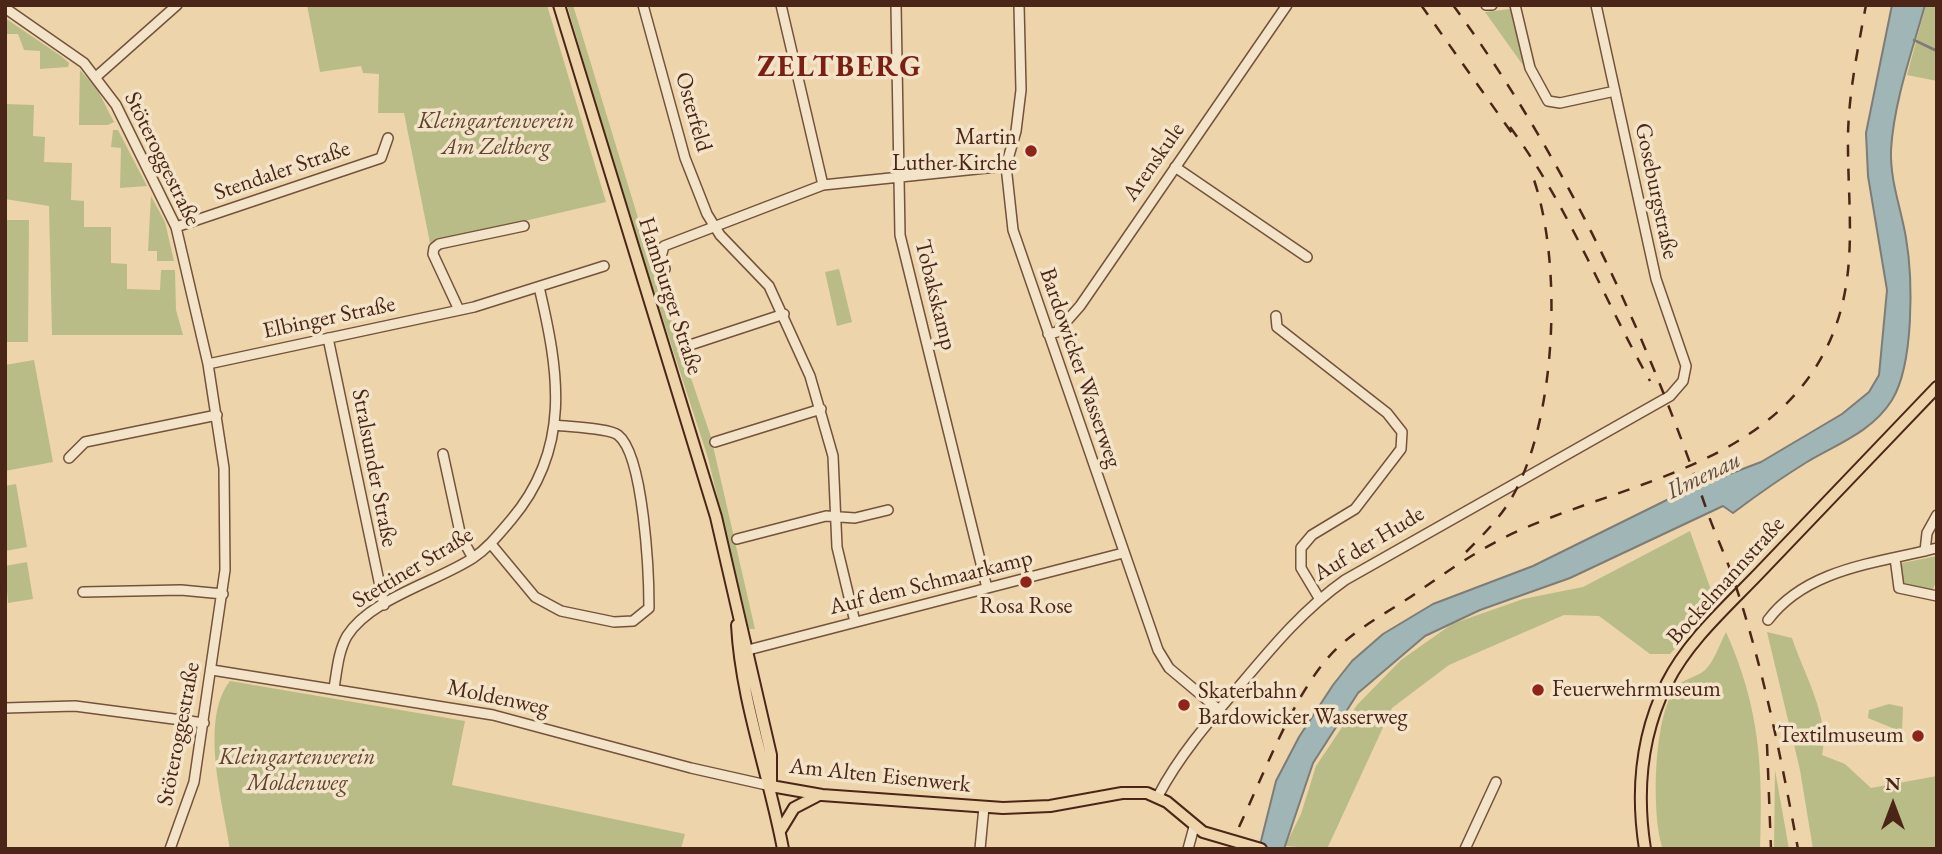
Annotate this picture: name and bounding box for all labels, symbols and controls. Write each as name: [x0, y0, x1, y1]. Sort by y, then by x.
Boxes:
district label: ZELTBERG: [758, 50, 922, 86]
street label: Osterfeld: [668, 69, 718, 155]
street label: Stöteroggestraße: [118, 88, 206, 230]
park label: Kleingartenverein Am Zeltberg: [418, 108, 574, 162]
street label: Arenskule: [1117, 117, 1191, 207]
street label: Goseburgstraße: [1628, 121, 1684, 261]
place label: Martin Luther Kirche: [892, 124, 1017, 178]
street label: Stendaler Straße: [210, 135, 354, 207]
marker: Martin Luther Kirche: [1023, 143, 1039, 159]
street label: Hamburger Straße: [632, 214, 708, 378]
street label: Tobakskamp: [908, 237, 962, 353]
street label: Bardowicker Wasserweg: [1033, 264, 1127, 472]
street label: Elbinger Straße: [260, 290, 398, 346]
street label: Stralsunder Straße: [345, 387, 403, 549]
water label: Ilmenau: [1662, 446, 1746, 506]
street label: Auf der Hude: [1309, 500, 1429, 588]
street label: Bockelmannstraße: [1661, 511, 1791, 651]
street label: Stettiner Straße: [348, 521, 478, 615]
street label: Auf dem Schmaarkamp: [826, 544, 1036, 622]
marker: Rosa Rose: [1018, 574, 1034, 590]
place label: Rosa Rose: [979, 593, 1073, 621]
street label: Stöteroggestraße: [152, 660, 206, 808]
street label: Moldenweg: [445, 674, 551, 722]
place label: Feuerwehrmuseum: [1552, 676, 1721, 704]
place label: Skaterbahn Bardowicker Wasserweg: [1198, 678, 1407, 732]
marker: Feuerwehrmuseum: [1530, 682, 1546, 698]
marker: Skaterbahn Bardowicker Wasserweg: [1176, 697, 1192, 713]
place label: Textilmuseum: [1778, 722, 1904, 750]
marker: Textilmuseum: [1910, 728, 1926, 744]
park label: Kleingartenverein Moldenweg: [219, 744, 375, 798]
street label: Am Alten Eisenwerk: [788, 753, 972, 799]
north arrow: [1858, 770, 1928, 840]
text: N: [1885, 771, 1901, 796]

